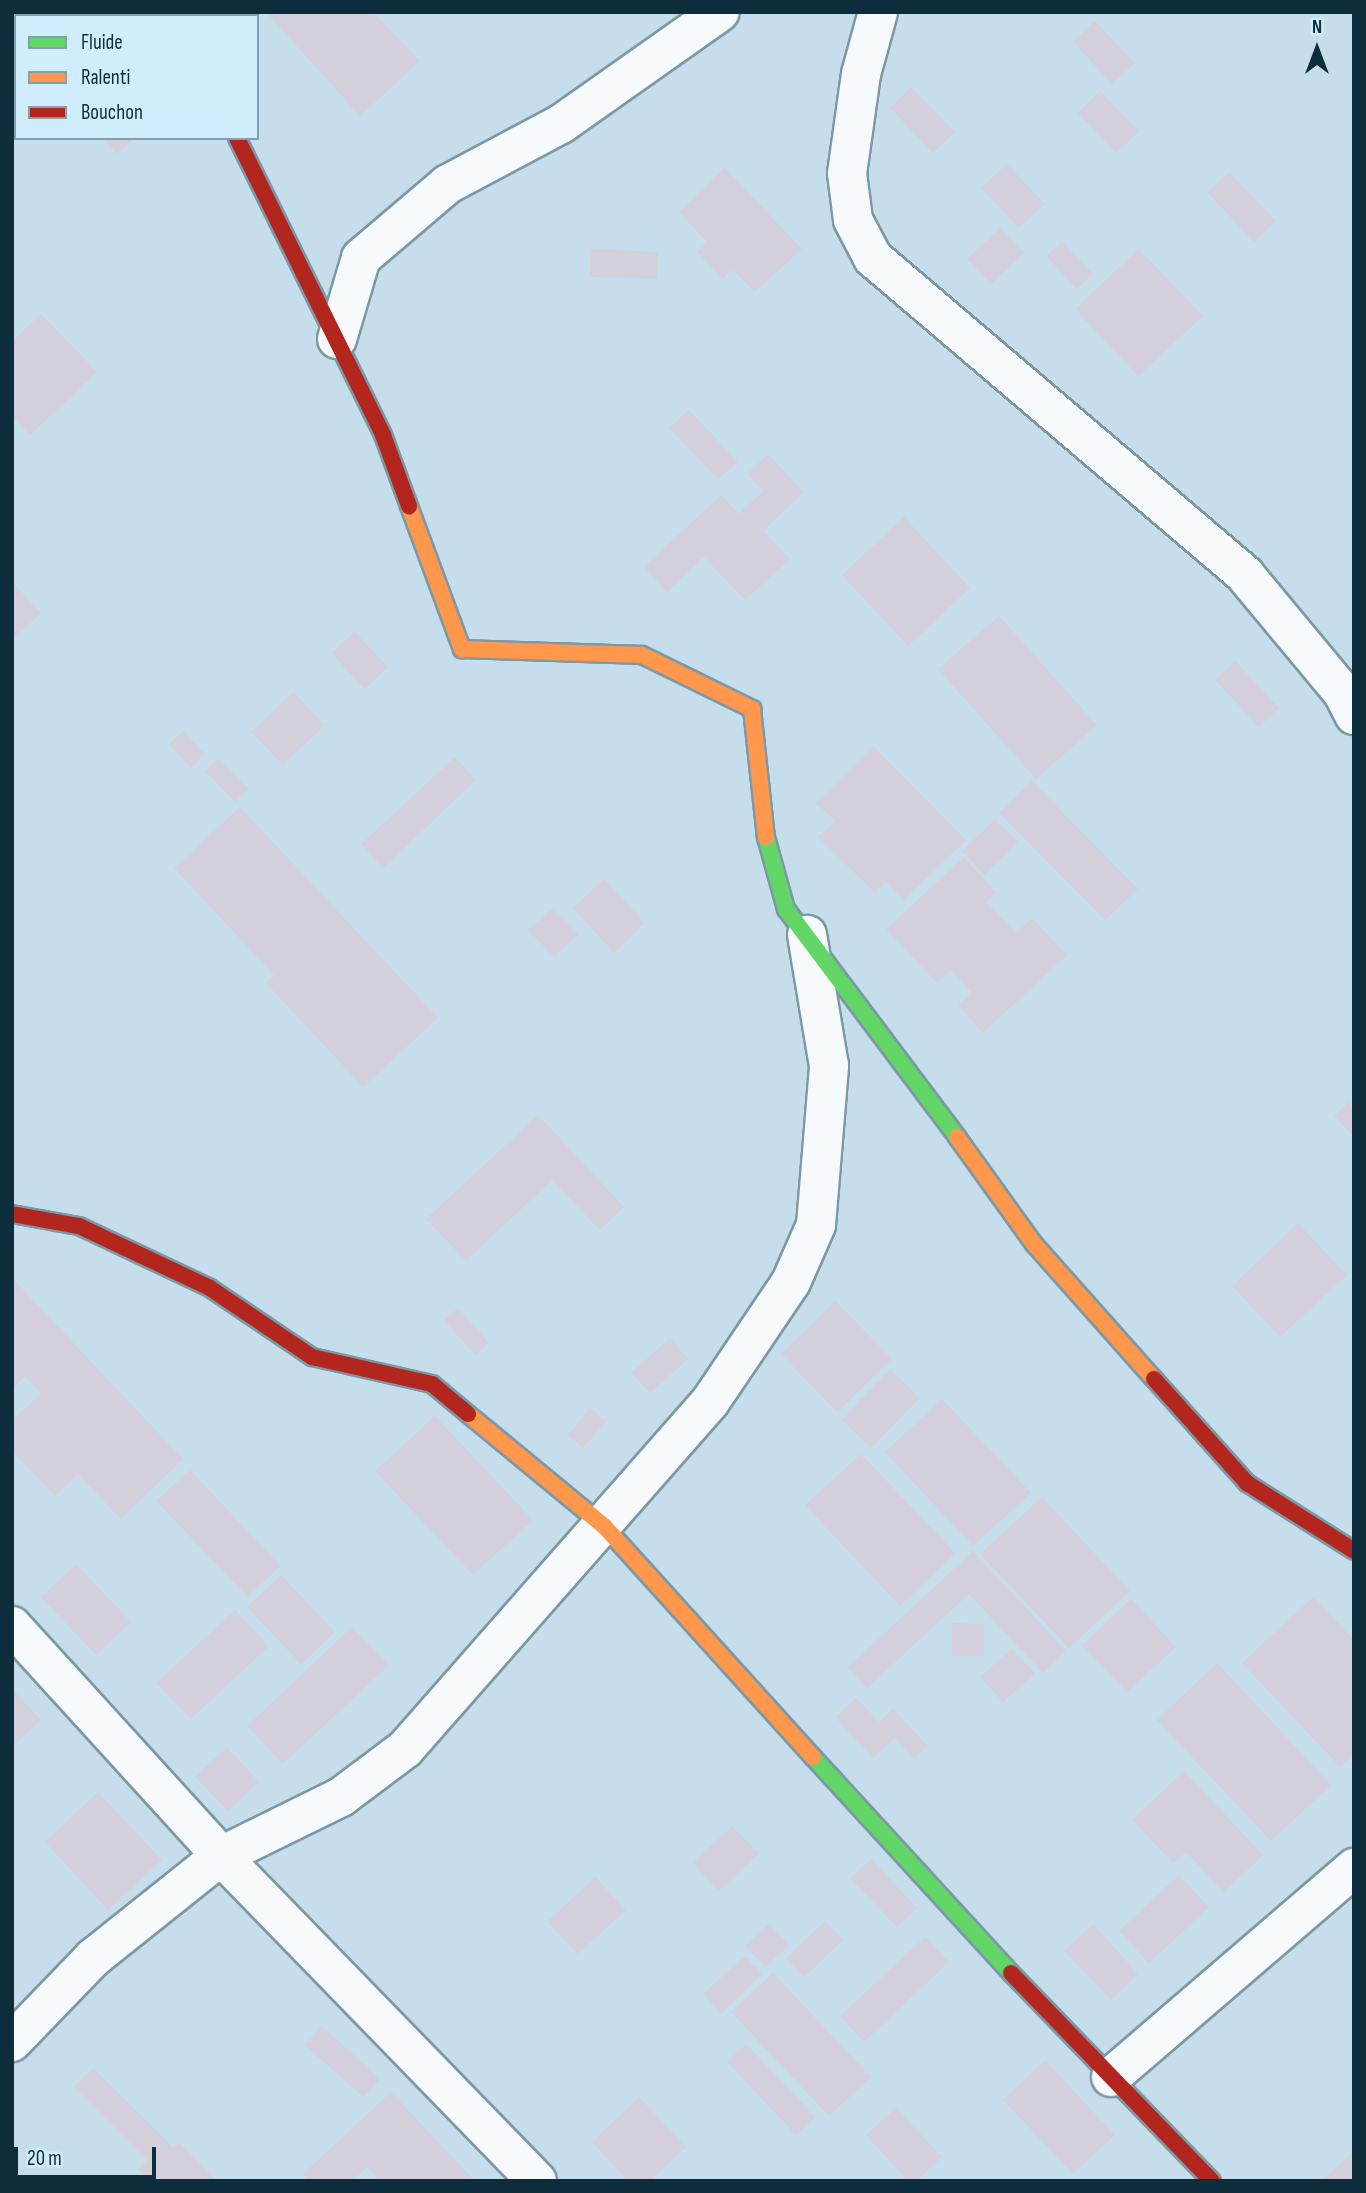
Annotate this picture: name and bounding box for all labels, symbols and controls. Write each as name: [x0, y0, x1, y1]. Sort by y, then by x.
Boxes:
legend: [14, 14, 259, 140]
north arrow: [1282, 14, 1352, 84]
text: N: [1312, 16, 1322, 39]
text: Fluide: [81, 30, 123, 55]
text: Ralenti: [81, 65, 130, 90]
text: Bouchon: [81, 100, 143, 125]
scale bar: [18, 2134, 159, 2178]
text: 20 m: [27, 2146, 62, 2171]

